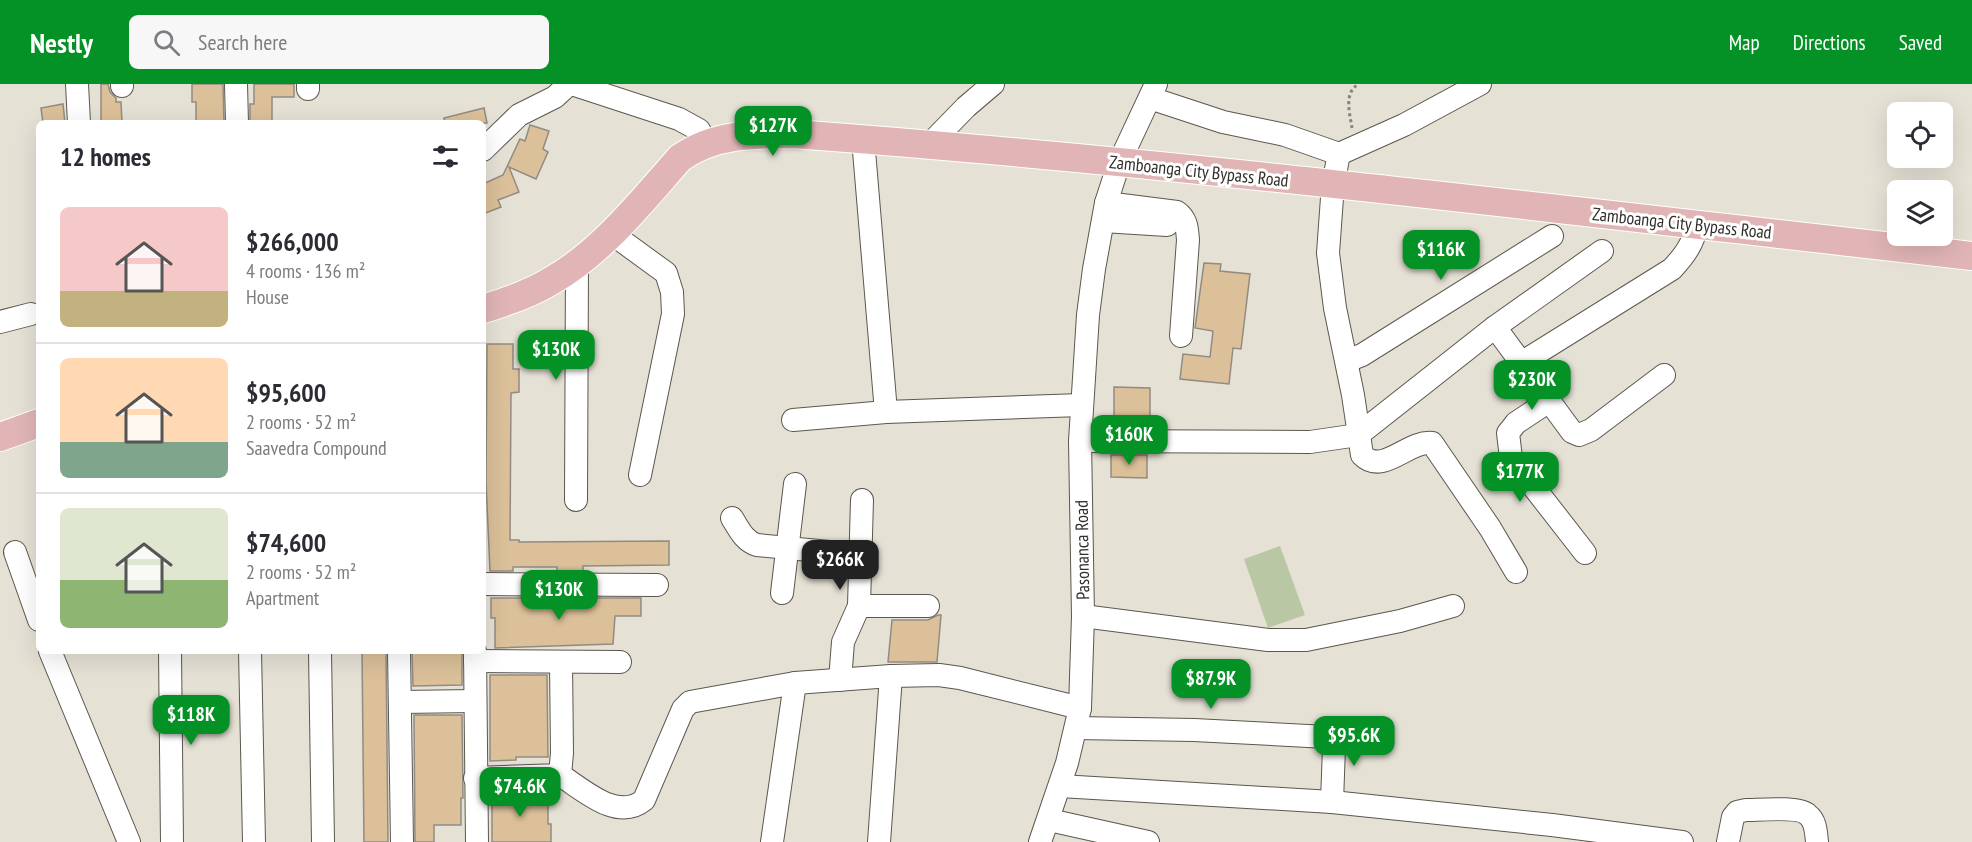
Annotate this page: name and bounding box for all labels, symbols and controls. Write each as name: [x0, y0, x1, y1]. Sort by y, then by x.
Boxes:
search box: [129, 15, 549, 69]
text: Nestly: [30, 24, 93, 61]
icon: search: [150, 26, 183, 59]
text: Search here: [198, 28, 287, 56]
text: Map: [1729, 29, 1760, 56]
text: Directions: [1793, 29, 1866, 56]
text: Saved: [1899, 29, 1942, 56]
map controls: [1887, 102, 1953, 246]
button: locate: [1887, 102, 1953, 168]
pin: $127K: [731, 106, 815, 157]
text: $127K: [749, 112, 797, 138]
text: 12 homes: [60, 140, 151, 173]
icon: filters: [429, 140, 462, 173]
street label: Zamboanga City Bypass Road: [1108, 150, 1290, 192]
button: layers: [1887, 180, 1953, 246]
street label: Zamboanga City Bypass Road: [1591, 202, 1773, 244]
text: $266,000: [246, 225, 339, 258]
pin: $116K: [1399, 230, 1483, 281]
icon: home: [108, 231, 180, 303]
text: $116K: [1417, 236, 1465, 262]
text: 4 rooms · 136 m²: [246, 258, 365, 284]
text: House: [246, 284, 289, 310]
pin: $130K: [514, 330, 598, 381]
text: $130K: [532, 336, 580, 362]
pin: $230K: [1490, 360, 1574, 411]
text: $230K: [1508, 366, 1556, 392]
text: $95,600: [246, 376, 326, 409]
icon: home: [108, 382, 180, 454]
text: 2 rooms · 52 m²: [246, 409, 356, 435]
pin: $160K: [1087, 415, 1171, 466]
text: $160K: [1105, 421, 1153, 447]
text: Saavedra Compound: [246, 435, 387, 461]
pin: $177K: [1478, 452, 1562, 503]
text: $177K: [1496, 458, 1544, 484]
street label: Pasonanca Road: [1070, 500, 1094, 600]
text: $74,600: [246, 526, 326, 559]
icon: home: [108, 532, 180, 604]
pin: $266K: [798, 540, 882, 591]
text: $266K: [816, 546, 864, 572]
text: 2 rooms · 52 m²: [246, 559, 356, 585]
pin: $130K: [517, 570, 601, 621]
text: $130K: [535, 576, 583, 602]
text: Apartment: [246, 585, 319, 611]
pin: $87.9K: [1162, 659, 1260, 710]
text: $87.9K: [1186, 665, 1236, 691]
pin: $118K: [149, 695, 233, 746]
text: $118K: [167, 701, 215, 727]
pin: $95.6K: [1305, 716, 1403, 767]
text: $95.6K: [1328, 722, 1380, 748]
pin: $74.6K: [471, 767, 569, 818]
text: $74.6K: [494, 773, 546, 799]

